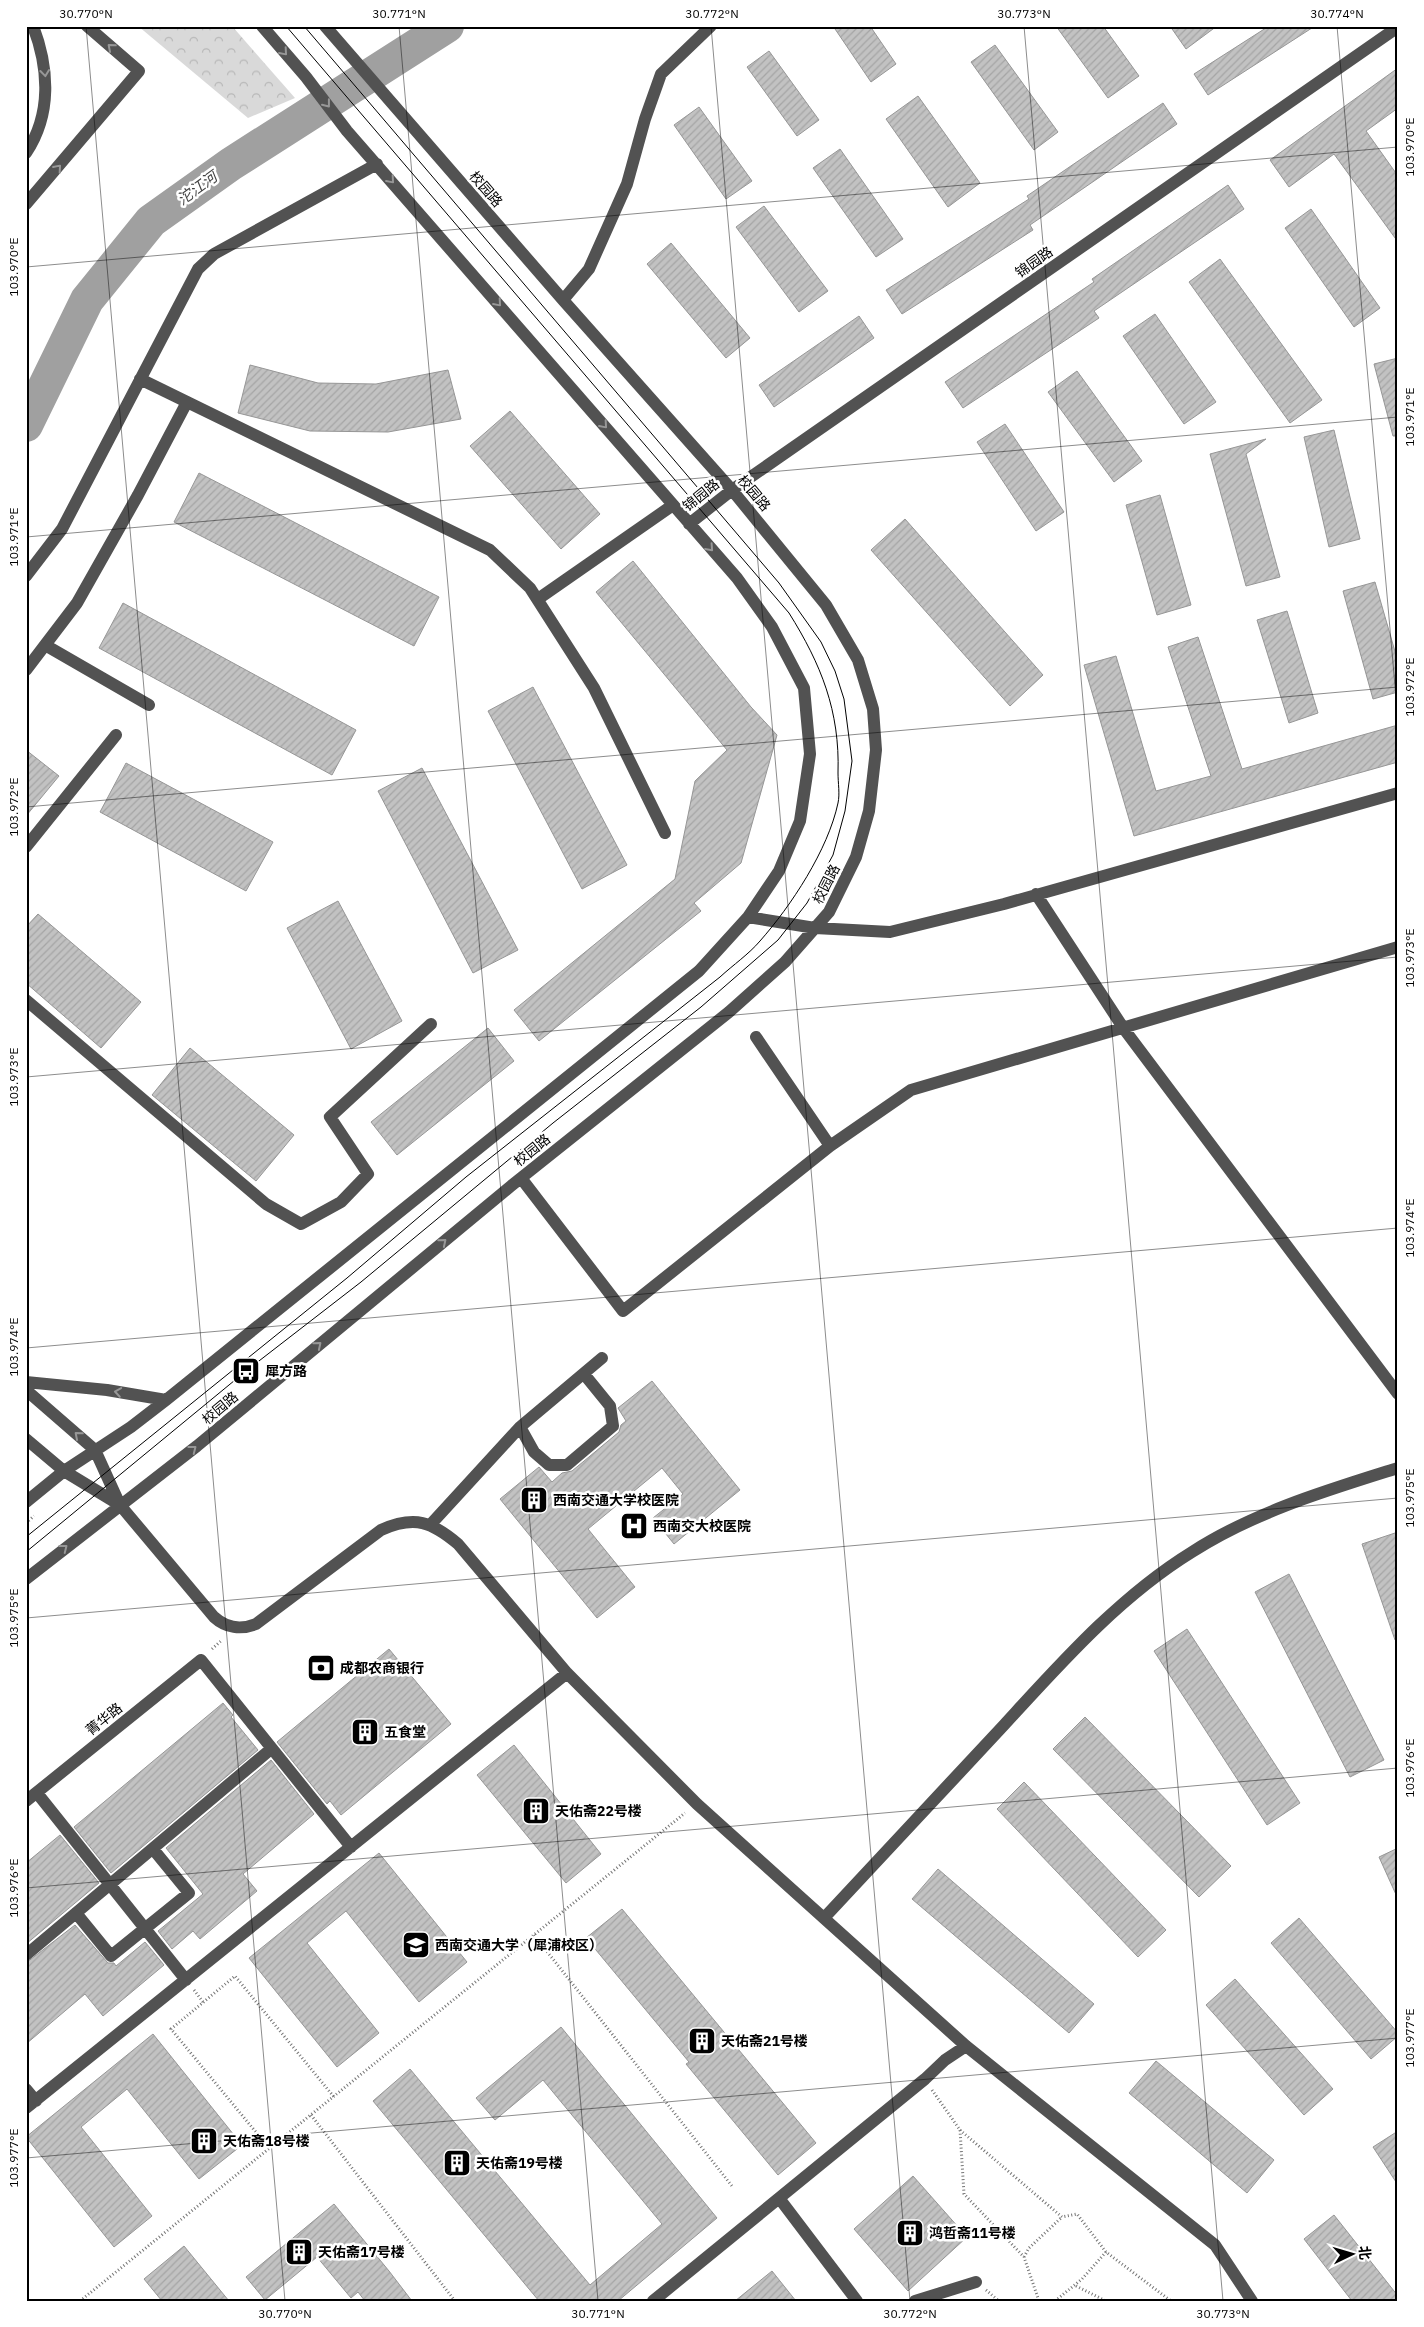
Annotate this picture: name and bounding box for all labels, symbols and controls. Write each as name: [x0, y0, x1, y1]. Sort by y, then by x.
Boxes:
text: 30.770°N: [59, 6, 113, 21]
text: 30.771°N: [372, 6, 426, 21]
text: 30.772°N: [685, 6, 739, 21]
text: 30.773°N: [997, 6, 1051, 21]
text: 30.774°N: [1310, 6, 1364, 21]
one-way arrow: [108, 44, 117, 53]
one-way arrow: [278, 46, 287, 55]
one-way arrow: [39, 69, 50, 77]
one-way arrow: [321, 98, 329, 107]
text: 103.970°E: [1402, 117, 1417, 177]
one-way arrow: [53, 164, 62, 173]
water label: 沱江河: [173, 165, 223, 209]
street label: 校园路: [465, 167, 507, 211]
one-way arrow: [385, 175, 394, 184]
text: 103.970°E: [6, 237, 21, 297]
street label: 锦园路: [1012, 243, 1056, 281]
one-way arrow: [492, 297, 501, 306]
text: 103.971°E: [1402, 387, 1417, 447]
one-way arrow: [599, 420, 608, 429]
street label: 校园路: [734, 471, 774, 515]
street label: 锦园路: [679, 475, 723, 515]
text: 103.971°E: [6, 507, 21, 567]
one-way arrow: [705, 543, 714, 552]
text: 103.972°E: [1402, 657, 1417, 717]
text: 103.972°E: [6, 777, 21, 837]
street label: 校园路: [808, 861, 844, 907]
text: 103.973°E: [1402, 928, 1417, 988]
text: 103.973°E: [6, 1047, 21, 1107]
street label: 校园路: [510, 1130, 554, 1170]
text: 103.974°E: [1402, 1198, 1417, 1258]
one-way arrow: [438, 1238, 447, 1247]
text: 103.974°E: [6, 1317, 21, 1377]
one-way arrow: [312, 1343, 321, 1351]
bus stop icon: 犀方路: [231, 1356, 261, 1386]
place label: 犀方路: [265, 1362, 307, 1380]
one-way arrow: [114, 1387, 122, 1398]
street label: 校园路: [198, 1388, 242, 1428]
one-way arrow: [75, 1431, 84, 1440]
one-way arrow: [187, 1446, 196, 1454]
text: 103.975°E: [1402, 1468, 1417, 1528]
building icon: 西南交通大学校医院: [519, 1485, 549, 1515]
place label: 西南交通大学校医院: [553, 1491, 679, 1509]
hospital icon: 西南交大校医院: [619, 1511, 649, 1541]
place label: 西南交大校医院: [653, 1517, 751, 1535]
one-way arrow: [59, 1545, 68, 1554]
text: 103.975°E: [6, 1588, 21, 1648]
bank icon: 成都农商银行: [306, 1653, 336, 1683]
place label: 成都农商银行: [340, 1659, 424, 1677]
street label: 菁华路: [82, 1699, 126, 1739]
building icon: 五食堂: [350, 1717, 380, 1747]
place label: 五食堂: [384, 1723, 426, 1741]
text: 103.976°E: [1402, 1738, 1417, 1798]
building icon: 天佑斋22号楼: [521, 1796, 551, 1826]
place label: 天佑斋22号楼: [555, 1802, 642, 1820]
text: 103.976°E: [6, 1858, 21, 1918]
school or university icon: 西南交通大学（犀浦校区）: [401, 1930, 431, 1960]
place label: 西南交通大学（犀浦校区）: [435, 1936, 603, 1954]
text: 103.977°E: [1402, 2008, 1417, 2068]
building icon: 天佑斋21号楼: [687, 2026, 717, 2056]
place label: 天佑斋21号楼: [721, 2032, 808, 2050]
building icon: 天佑斋18号楼: [189, 2126, 219, 2156]
text: 103.977°E: [6, 2128, 21, 2188]
place label: 天佑斋18号楼: [223, 2132, 310, 2150]
building icon: 天佑斋19号楼: [442, 2148, 472, 2178]
place label: 天佑斋19号楼: [476, 2154, 563, 2172]
building icon: 鸿哲斋11号楼: [895, 2218, 925, 2248]
place label: 鸿哲斋11号楼: [929, 2224, 1016, 2242]
north arrow: [1326, 2230, 1376, 2280]
building icon: 天佑斋17号楼: [284, 2237, 314, 2267]
place label: 天佑斋17号楼: [318, 2243, 405, 2261]
text: 北: [1355, 2245, 1375, 2261]
text: 30.770°N: [258, 2306, 312, 2321]
text: 30.771°N: [571, 2306, 625, 2321]
text: 30.772°N: [883, 2306, 937, 2321]
text: 30.773°N: [1196, 2306, 1250, 2321]

